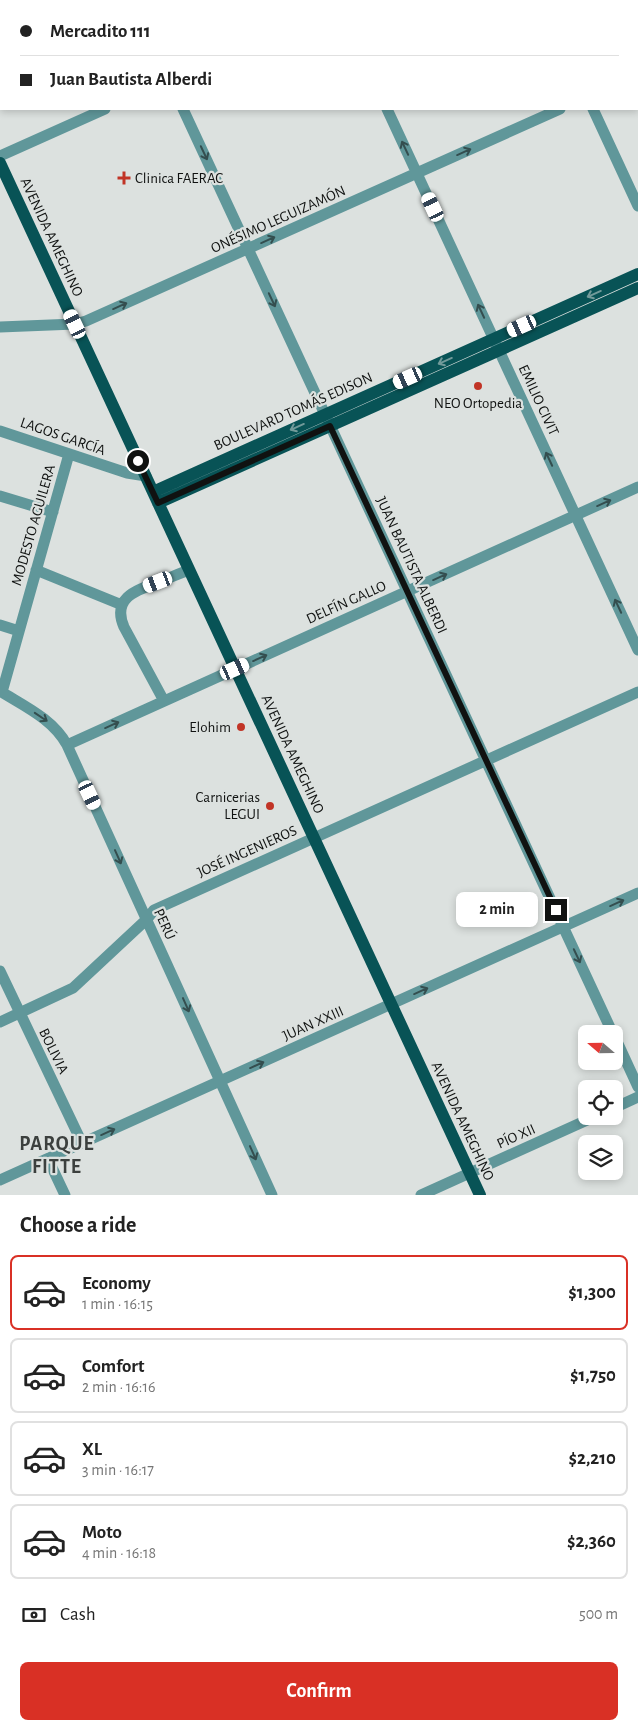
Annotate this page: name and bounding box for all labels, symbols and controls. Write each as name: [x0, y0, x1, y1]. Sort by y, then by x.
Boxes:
text: Mercadito 111: [50, 22, 151, 41]
text: Juan Bautista Alberdi: [50, 70, 212, 89]
one-way arrow: [400, 141, 409, 156]
one-way arrow: [199, 145, 209, 160]
one-way arrow: [457, 146, 472, 156]
marker: Clinica FAERAC: [117, 171, 131, 185]
place label: Clinica FAERAC: [135, 171, 223, 186]
street label: AVENIDA AMEGHINO: [17, 175, 86, 299]
street label: ONÉSIMO LEGUIZAMÓN: [208, 181, 348, 256]
car: [419, 190, 446, 224]
one-way arrow: [260, 234, 275, 244]
one-way arrow: [587, 290, 602, 299]
one-way arrow: [268, 292, 277, 307]
one-way arrow: [112, 301, 127, 311]
one-way arrow: [476, 304, 485, 319]
car: [61, 307, 88, 341]
car: [505, 313, 538, 339]
one-way arrow: [438, 356, 453, 366]
street label: EMILIO CIVIT: [516, 362, 562, 439]
car: [391, 365, 424, 391]
street label: BOULEVARD TOMÁS EDISON: [211, 368, 375, 453]
marker: NEO Ortopedia: [472, 380, 484, 392]
place label: NEO Ortopedia: [434, 396, 522, 411]
street label: LAGOS GARCÍA: [18, 413, 108, 458]
one-way arrow: [290, 423, 305, 433]
route start: [127, 450, 149, 472]
one-way arrow: [544, 451, 554, 466]
street label: MODESTO AGUILERA: [9, 463, 58, 587]
street label: JUAN BAUTISTA ALBERDI: [373, 494, 450, 636]
one-way arrow: [596, 497, 611, 507]
car: [141, 570, 174, 594]
one-way arrow: [432, 571, 447, 581]
street label: DELFÍN GALLO: [303, 576, 388, 627]
one-way arrow: [612, 599, 622, 614]
one-way arrow: [252, 652, 267, 662]
car: [218, 656, 251, 682]
street label: AVENIDA AMEGHINO: [258, 692, 327, 816]
one-way arrow: [34, 712, 48, 722]
one-way arrow: [104, 719, 119, 729]
place label: Elohim: [189, 720, 231, 735]
marker: Elohim: [235, 721, 247, 733]
car: [76, 778, 103, 812]
place label: Carnicerias LEGUI: [196, 790, 260, 822]
marker: Carnicerias LEGUI: [264, 800, 276, 812]
street label: JOSÉ INGENIEROS: [194, 821, 299, 880]
one-way arrow: [114, 849, 124, 864]
callout: 2 min: [456, 892, 538, 928]
one-way arrow: [609, 898, 624, 907]
route end: [545, 899, 567, 921]
text: 2 min: [479, 901, 515, 917]
street label: PERÚ: [151, 906, 180, 942]
one-way arrow: [572, 948, 582, 963]
one-way arrow: [413, 986, 428, 996]
one-way arrow: [181, 997, 191, 1012]
street label: JUAN XXIII: [280, 1003, 346, 1044]
north arrow: [578, 1025, 622, 1070]
map controls: [578, 1025, 623, 1180]
street label: BOLIVIA: [36, 1026, 71, 1077]
street label: AVENIDA AMEGHINO: [428, 1059, 497, 1183]
one-way arrow: [249, 1060, 264, 1069]
button: locate: [578, 1080, 623, 1125]
street label: PÍO XII: [494, 1120, 538, 1152]
one-way arrow: [100, 1126, 115, 1136]
district label: PARQUE FITTE: [19, 1134, 95, 1177]
button: layers: [578, 1135, 623, 1180]
one-way arrow: [248, 1145, 258, 1160]
text: Choose a ride: [20, 1214, 136, 1236]
icon: car: [22, 1270, 67, 1315]
text: Economy: [82, 1274, 151, 1293]
text: $1,300: [568, 1283, 616, 1302]
text: 1 min · 16:15: [82, 1296, 153, 1312]
icon: car: [22, 1353, 67, 1398]
text: Comfort: [82, 1357, 144, 1376]
text: $1,750: [570, 1366, 616, 1385]
text: 2 min · 16:16: [82, 1379, 156, 1395]
icon: car: [22, 1436, 67, 1481]
text: XL: [82, 1440, 102, 1459]
text: $2,210: [568, 1449, 616, 1468]
text: 3 min · 16:17: [82, 1462, 154, 1478]
icon: car: [22, 1519, 67, 1564]
text: Moto: [82, 1523, 122, 1542]
text: $2,360: [567, 1532, 616, 1551]
text: 4 min · 16:18: [82, 1545, 156, 1561]
icon: cash: [20, 1601, 48, 1629]
text: Cash: [60, 1605, 96, 1624]
text: 500 m: [579, 1606, 618, 1622]
button: Confirm: [20, 1662, 618, 1720]

